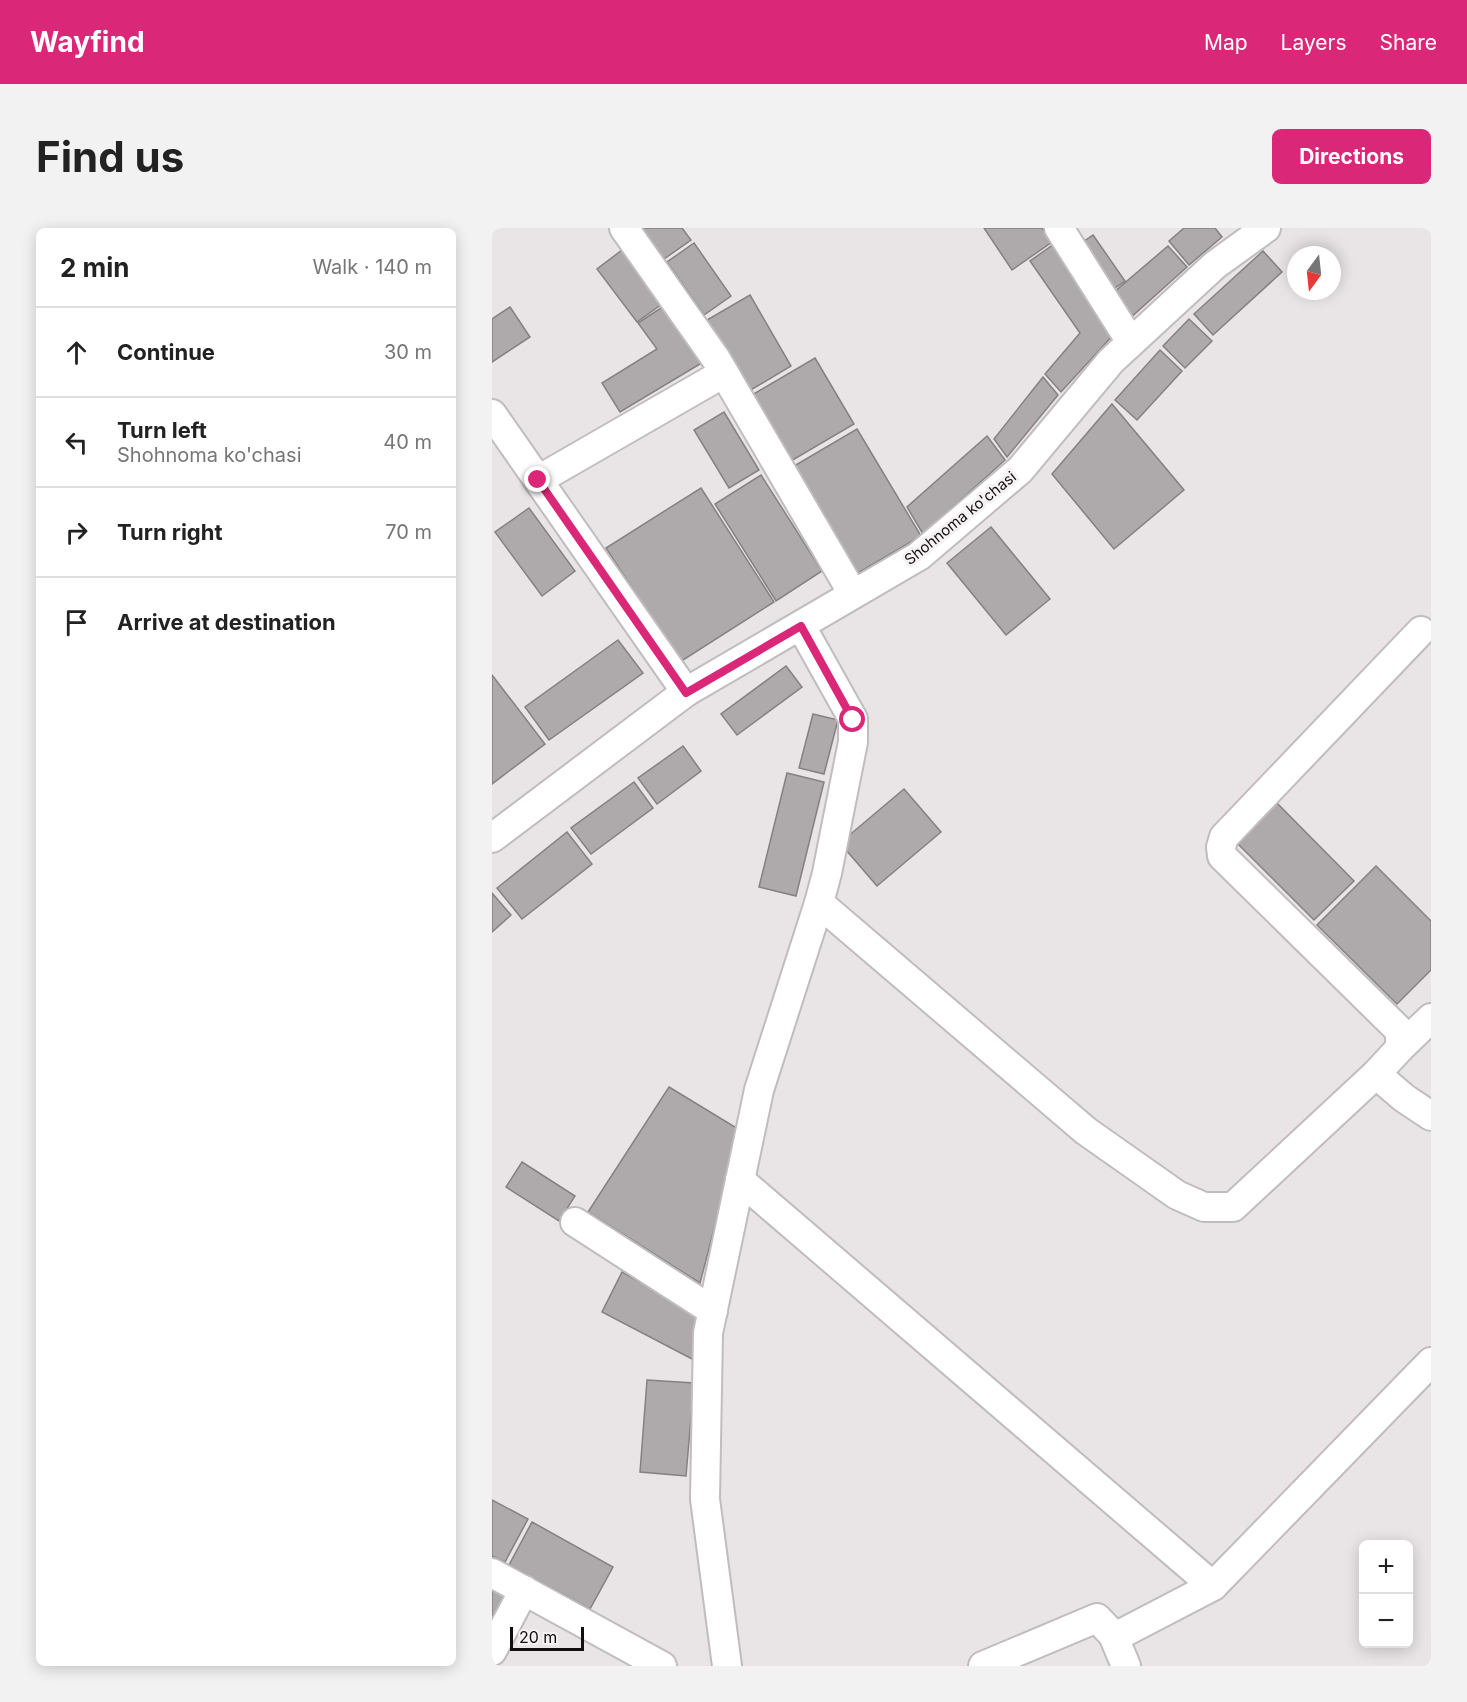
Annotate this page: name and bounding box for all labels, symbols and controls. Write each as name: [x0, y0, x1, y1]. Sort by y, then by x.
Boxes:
text: Wayfind: [30, 25, 145, 59]
text: Map: [1204, 30, 1248, 55]
text: Layers: [1281, 30, 1347, 55]
text: Share: [1380, 30, 1437, 55]
button: Directions: [1272, 129, 1431, 184]
text: Find us: [36, 131, 184, 182]
north arrow: [1287, 246, 1341, 300]
text: 2 min: [60, 252, 130, 283]
text: Walk · 140 m: [312, 255, 432, 279]
icon: ahead: [60, 336, 93, 369]
text: Continue: [117, 339, 215, 365]
text: 30 m: [384, 340, 432, 364]
text: Turn left: [117, 417, 207, 443]
icon: left: [60, 426, 93, 459]
text: 40 m: [383, 430, 432, 454]
text: Shohnoma ko'chasi: [117, 443, 301, 467]
route end: [524, 466, 550, 492]
street label: Shohnoma ko'chasi: [900, 467, 1020, 569]
icon: right: [60, 516, 93, 549]
text: Turn right: [117, 519, 223, 545]
text: 70 m: [385, 520, 432, 544]
icon: arrive: [60, 606, 93, 639]
text: Arrive at destination: [117, 609, 336, 635]
route start: [839, 706, 865, 732]
map controls: [1359, 1540, 1413, 1648]
button: +: [1359, 1540, 1413, 1594]
button: −: [1359, 1594, 1413, 1648]
scale bar: [510, 1624, 584, 1652]
text: 20 m: [519, 1627, 557, 1647]

